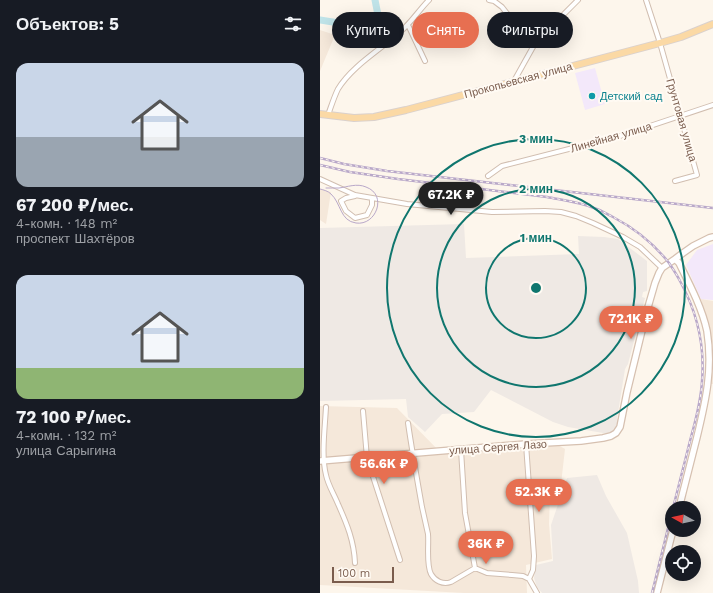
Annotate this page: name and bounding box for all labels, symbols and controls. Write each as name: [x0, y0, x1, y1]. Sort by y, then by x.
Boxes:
chip: Купить: [332, 12, 404, 48]
chip: Снять: [412, 12, 479, 48]
chip: Фильтры: [487, 12, 573, 48]
icon: filters: [282, 13, 304, 35]
text: Объектов: 5: [16, 14, 119, 34]
street label: Прокопьевская улица: [463, 60, 574, 101]
street label: Грунтовая улица: [663, 77, 700, 164]
icon: home: [124, 89, 196, 161]
place label: Детский сад: [600, 90, 663, 103]
marker: Детский сад: [587, 91, 597, 101]
street label: Линейная улица: [569, 119, 654, 155]
text: 3 мин: [519, 132, 553, 146]
pin: 67.2K ₽: [414, 182, 488, 216]
text: 2 мин: [519, 182, 553, 196]
text: 67.2K ₽: [427, 187, 475, 202]
text: 67 200 ₽/мес.: [16, 195, 134, 215]
text: 4-комн. · 148 m²: [16, 216, 117, 231]
text: проспект Шахтёров: [16, 231, 135, 246]
text: 1 мин: [520, 231, 552, 245]
centre of rings: [529, 281, 543, 295]
icon: home: [124, 301, 196, 373]
pin: 72.1K ₽: [594, 306, 668, 340]
text: 72.1K ₽: [608, 311, 654, 326]
text: 72 100 ₽/мес.: [16, 407, 131, 427]
text: 4-комн. · 132 m²: [16, 428, 117, 443]
street label: улица Сергея Лазо: [449, 438, 547, 457]
text: улица Сарыгина: [16, 443, 116, 458]
pin: 56.6K ₽: [347, 451, 421, 485]
text: 56.6K ₽: [360, 456, 408, 471]
pin: 52.3K ₽: [502, 479, 576, 513]
text: 52.3K ₽: [515, 484, 563, 499]
north arrow: [665, 501, 701, 537]
map controls: [665, 501, 701, 581]
pin: 36K ₽: [458, 531, 514, 565]
text: 36K ₽: [467, 536, 505, 551]
button: locate: [665, 545, 701, 581]
scale bar: [332, 565, 394, 584]
text: 100 m: [338, 567, 370, 580]

